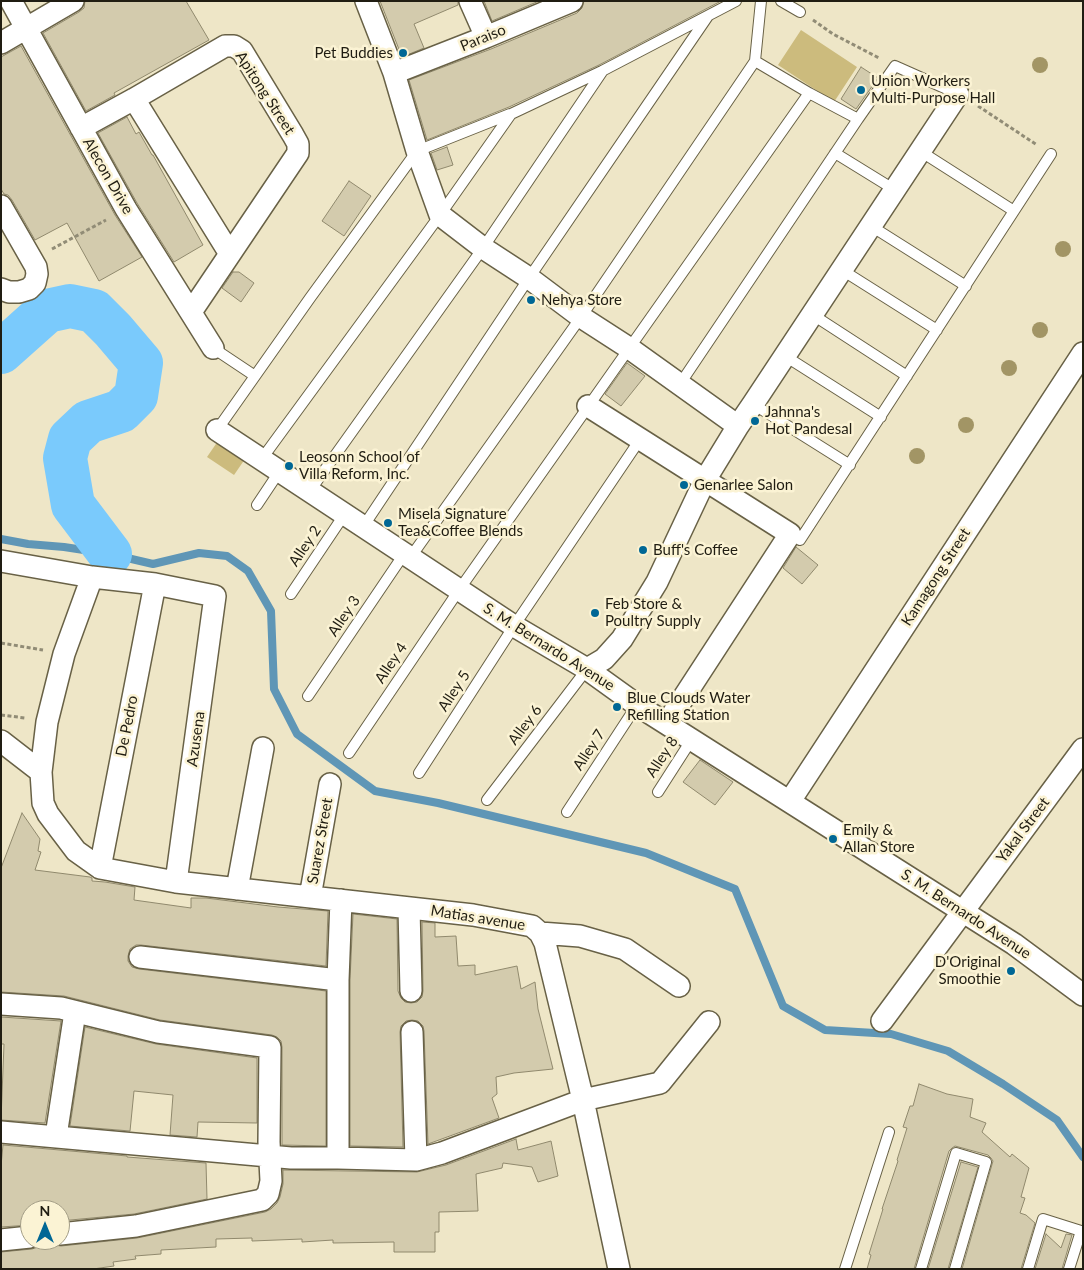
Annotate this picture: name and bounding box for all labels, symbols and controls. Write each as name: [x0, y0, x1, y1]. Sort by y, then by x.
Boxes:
street label: Paraiso: [458, 21, 508, 55]
place label: Pet Buddies: [315, 44, 393, 62]
marker: Pet Buddies: [397, 47, 409, 59]
street label: Apitong Street: [231, 48, 299, 138]
place label: Union Workers Multi-Purpose Hall: [871, 72, 995, 107]
marker: Union Workers Multi-Purpose Hall: [855, 84, 867, 96]
street label: Alecon Drive: [79, 135, 137, 217]
place label: Nehya Store: [541, 291, 622, 309]
marker: Nehya Store: [525, 294, 537, 306]
place label: Jahnna's Hot Pandesal: [765, 403, 852, 438]
marker: Jahnna's Hot Pandesal: [749, 415, 761, 427]
place label: Leosonn School of Villa Reform, Inc.: [299, 448, 420, 483]
marker: Leosonn School of Villa Reform, Inc.: [283, 460, 295, 472]
place label: Genarlee Salon: [694, 476, 793, 494]
marker: Genarlee Salon: [678, 479, 690, 491]
place label: Misela Signature Tea&Coffee Blends: [398, 505, 523, 540]
marker: Misela Signature Tea&Coffee Blends: [382, 517, 394, 529]
street label: Alley 2: [285, 522, 325, 570]
street label: Kamagong Street: [898, 525, 974, 629]
place label: Buff's Coffee: [653, 541, 738, 559]
marker: Buff's Coffee: [637, 544, 649, 556]
street label: Alley 3: [324, 592, 364, 640]
place label: Feb Store & Poultry Supply: [605, 595, 701, 630]
street label: S. M. Bernardo Avenue: [480, 599, 618, 695]
marker: Feb Store & Poultry Supply: [589, 607, 601, 619]
street label: Alley 4: [371, 639, 411, 687]
street label: Alley 5: [434, 667, 474, 715]
place label: Blue Clouds Water Refilling Station: [627, 689, 750, 724]
street label: De Pedro: [112, 694, 142, 758]
marker: Blue Clouds Water Refilling Station: [611, 701, 623, 713]
street label: Alley 6: [504, 702, 546, 748]
street label: Azusena: [183, 710, 209, 768]
street label: Alley 7: [569, 726, 609, 774]
street label: Alley 8: [642, 733, 682, 781]
street label: Yakal Street: [993, 794, 1053, 866]
street label: Suarez Street: [304, 797, 336, 885]
place label: Emily & Allan Store: [843, 821, 915, 856]
marker: Emily & Allan Store: [827, 833, 839, 845]
street label: S. M. Bernardo Avenue: [898, 865, 1034, 963]
street label: Matias avenue: [429, 902, 527, 934]
place label: D'Original Smoothie: [935, 953, 1001, 988]
marker: D'Original Smoothie: [1005, 965, 1017, 977]
north arrow: [20, 1200, 70, 1250]
text: N: [40, 1202, 50, 1219]

